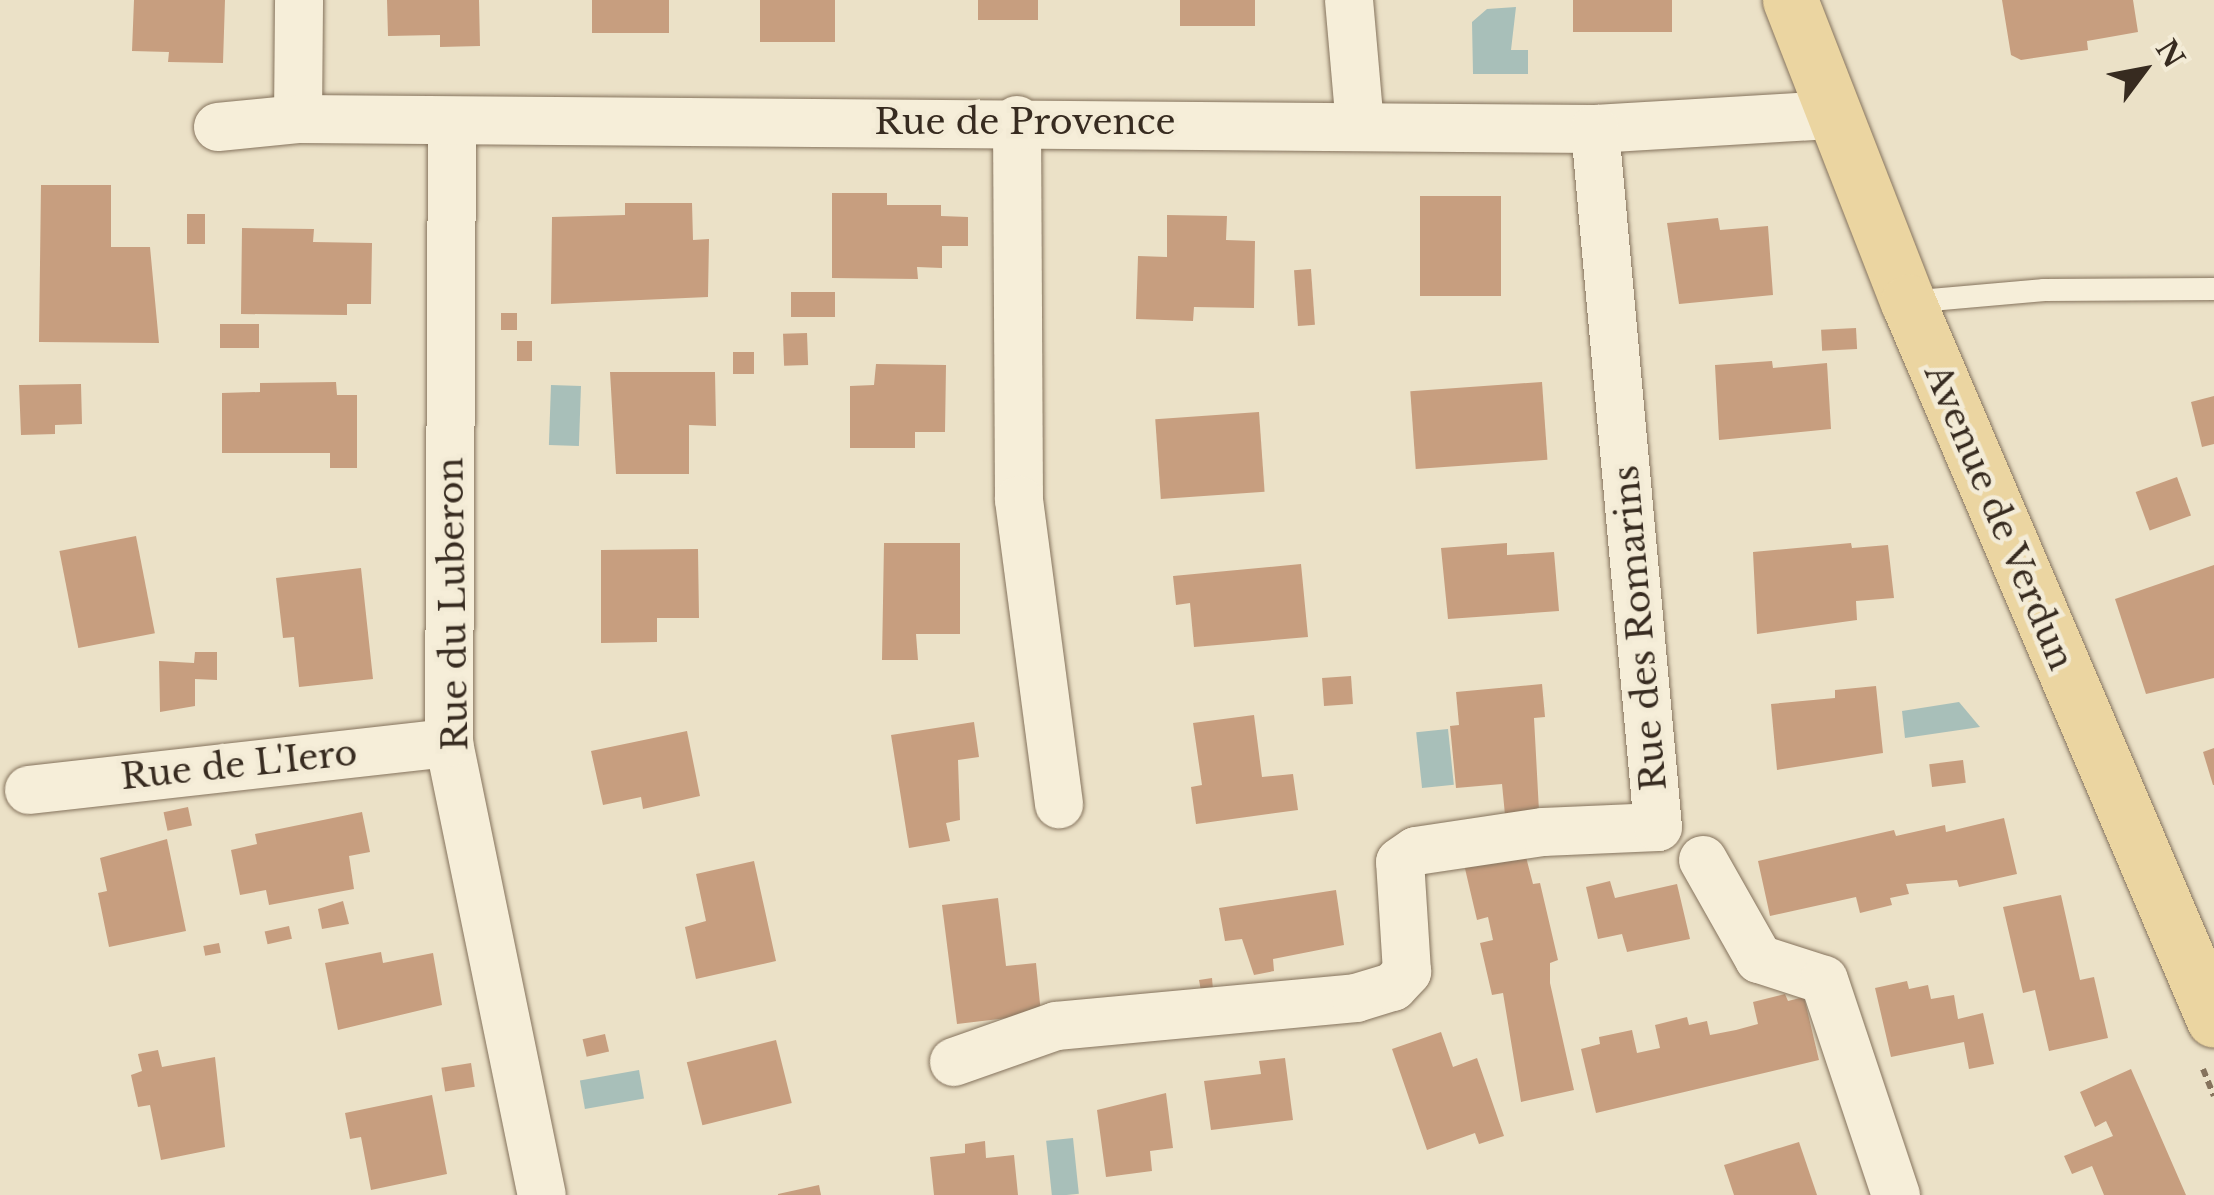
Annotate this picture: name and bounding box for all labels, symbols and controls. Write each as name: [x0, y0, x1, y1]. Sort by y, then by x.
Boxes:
north arrow: [2094, 20, 2194, 120]
text: N: [2148, 33, 2192, 74]
street label: Rue de Provence: [875, 101, 1175, 143]
street label: Avenue de Verdun: [1915, 357, 2083, 677]
street label: Rue du Luberon: [429, 457, 477, 751]
street label: Rue des Romarins: [1605, 464, 1675, 792]
street label: Rue de L'Iero: [119, 732, 359, 798]

